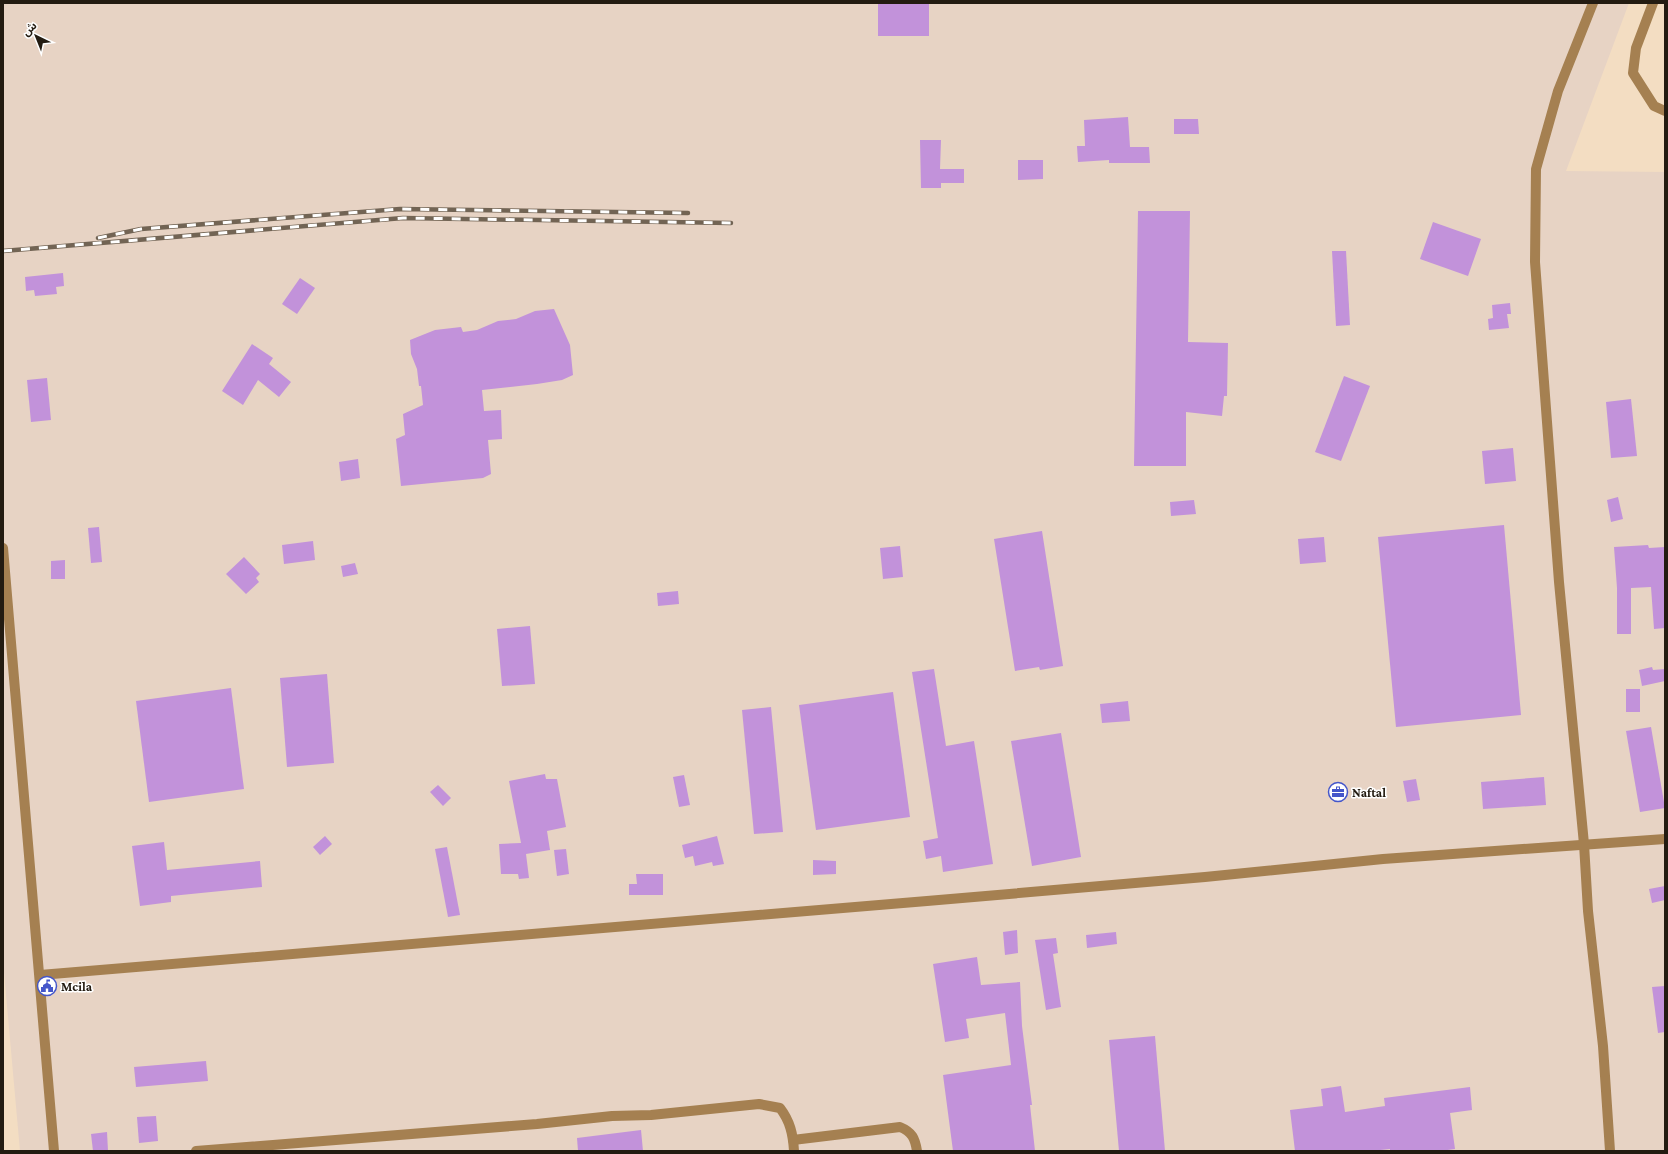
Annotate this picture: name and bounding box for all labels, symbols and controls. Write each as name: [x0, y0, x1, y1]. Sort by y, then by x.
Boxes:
north arrow: [16, 16, 56, 56]
text: ش: [20, 19, 39, 39]
office icon: Naftal: [1327, 781, 1349, 803]
place label: Naftal: [1352, 785, 1386, 800]
public building icon: Mcila: [36, 975, 58, 997]
place label: Mcila: [61, 979, 93, 994]

